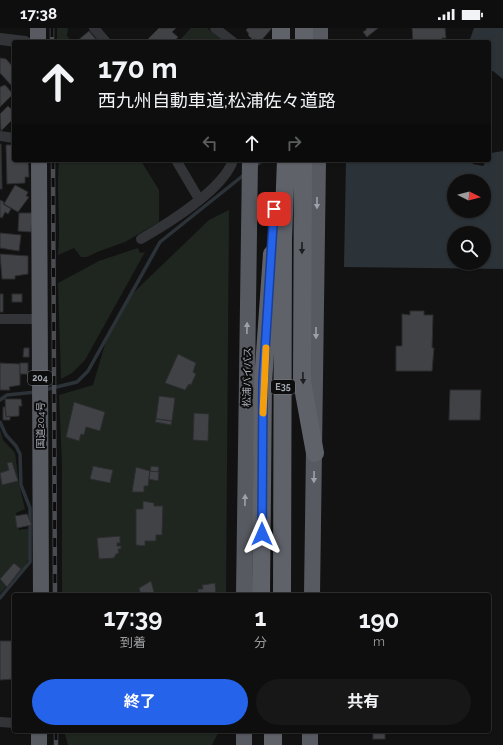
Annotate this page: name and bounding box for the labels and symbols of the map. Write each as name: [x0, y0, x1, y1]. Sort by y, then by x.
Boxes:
north arrow: [447, 174, 491, 218]
pin: [257, 192, 291, 226]
one-way arrow: [314, 197, 320, 210]
one-way arrow: [299, 242, 305, 255]
one-way arrow: [244, 321, 250, 334]
one-way arrow: [313, 327, 319, 340]
street label: 松浦バイパス: [241, 347, 253, 407]
road number: 204: [28, 371, 52, 385]
one-way arrow: [299, 372, 306, 384]
road number: E35: [271, 380, 295, 394]
street label: 国道204号: [35, 402, 46, 448]
one-way arrow: [311, 471, 317, 484]
one-way arrow: [242, 493, 248, 506]
position arrow: [241, 513, 283, 555]

